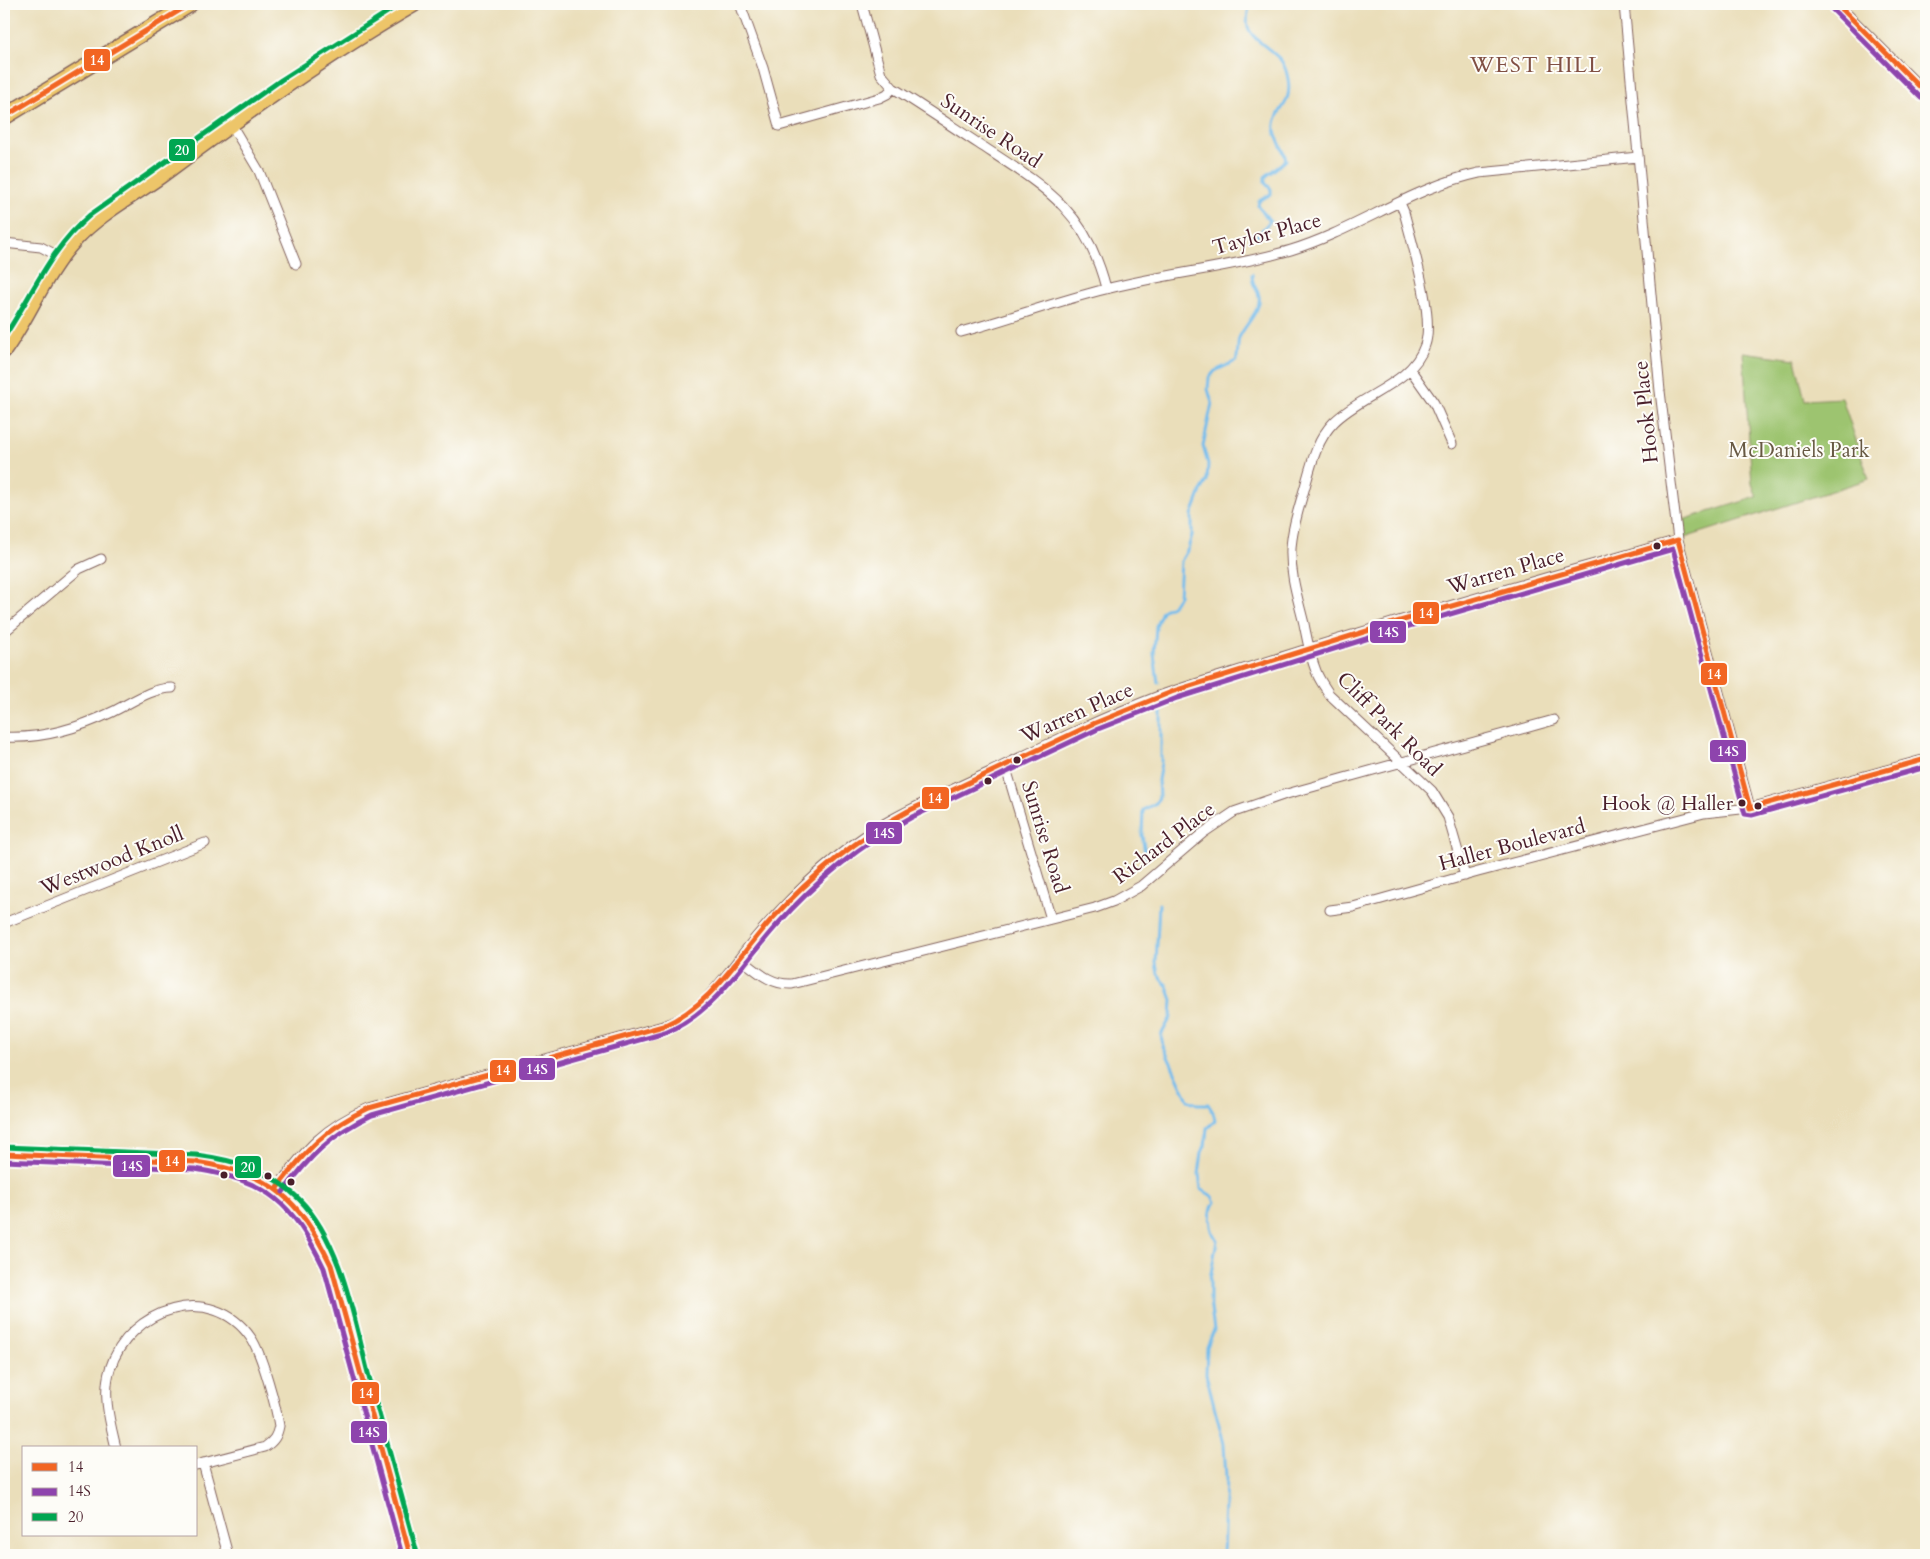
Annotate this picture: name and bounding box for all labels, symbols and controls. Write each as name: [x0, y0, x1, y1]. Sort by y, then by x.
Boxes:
line badge: 14: [83, 48, 111, 72]
district label: WEST HILL: [1469, 50, 1602, 80]
text: 14: [90, 51, 104, 70]
street label: Sunrise Road: [935, 87, 1047, 175]
line badge: 20: [168, 138, 196, 162]
text: 20: [175, 141, 189, 160]
street label: Taylor Place: [1209, 206, 1325, 262]
street label: Hook Place: [1626, 359, 1666, 465]
park label: McDaniels Park: [1728, 436, 1870, 465]
street label: Warren Place: [1443, 540, 1568, 602]
unlabelled marker: [1652, 541, 1662, 551]
line badge: 14: [1412, 601, 1440, 625]
text: 14: [1419, 604, 1433, 623]
line badge: 14S: [1369, 620, 1407, 644]
text: 14S: [1377, 623, 1399, 642]
line badge: 14: [1700, 662, 1728, 686]
street label: Cliff Park Road: [1330, 665, 1448, 783]
text: 14: [1707, 665, 1721, 684]
street label: Warren Place: [1015, 675, 1138, 751]
line badge: 14S: [1709, 739, 1747, 763]
text: 14S: [1717, 742, 1739, 761]
unlabelled marker: [1012, 755, 1022, 765]
unlabelled marker: [983, 776, 993, 786]
street label: Sunrise Road: [1014, 777, 1076, 897]
line badge: 14: [921, 786, 950, 810]
text: 14: [928, 789, 942, 808]
place label: Hook @ Haller: [1602, 790, 1734, 817]
street label: Richard Place: [1107, 795, 1221, 891]
marker: Hook @ Haller: [1737, 798, 1747, 808]
unlabelled marker: [1753, 801, 1763, 811]
street label: Haller Boulevard: [1435, 811, 1589, 879]
street label: Westwood Knoll: [35, 819, 188, 903]
line badge: 14S: [865, 821, 903, 845]
text: 14S: [873, 824, 895, 843]
line badge: 14S: [518, 1057, 556, 1081]
line badge: 14: [489, 1059, 517, 1083]
text: 14S: [526, 1060, 548, 1079]
text: 14: [496, 1061, 510, 1080]
line badge: 14: [158, 1149, 186, 1173]
text: 14: [165, 1152, 179, 1171]
line badge: 14S: [112, 1154, 151, 1178]
line badge: 20: [234, 1155, 262, 1179]
text: 14S: [121, 1157, 143, 1176]
text: 20: [241, 1158, 255, 1177]
unlabelled marker: [219, 1170, 229, 1180]
unlabelled marker: [263, 1171, 273, 1181]
unlabelled marker: [286, 1177, 296, 1187]
line badge: 14: [351, 1381, 380, 1405]
text: 14: [359, 1384, 373, 1403]
line badge: 14S: [350, 1420, 388, 1444]
text: 14S: [358, 1423, 380, 1442]
legend: [22, 1446, 198, 1536]
text: 14: [68, 1457, 84, 1477]
text: 14S: [68, 1481, 91, 1501]
text: 20: [68, 1507, 84, 1527]

